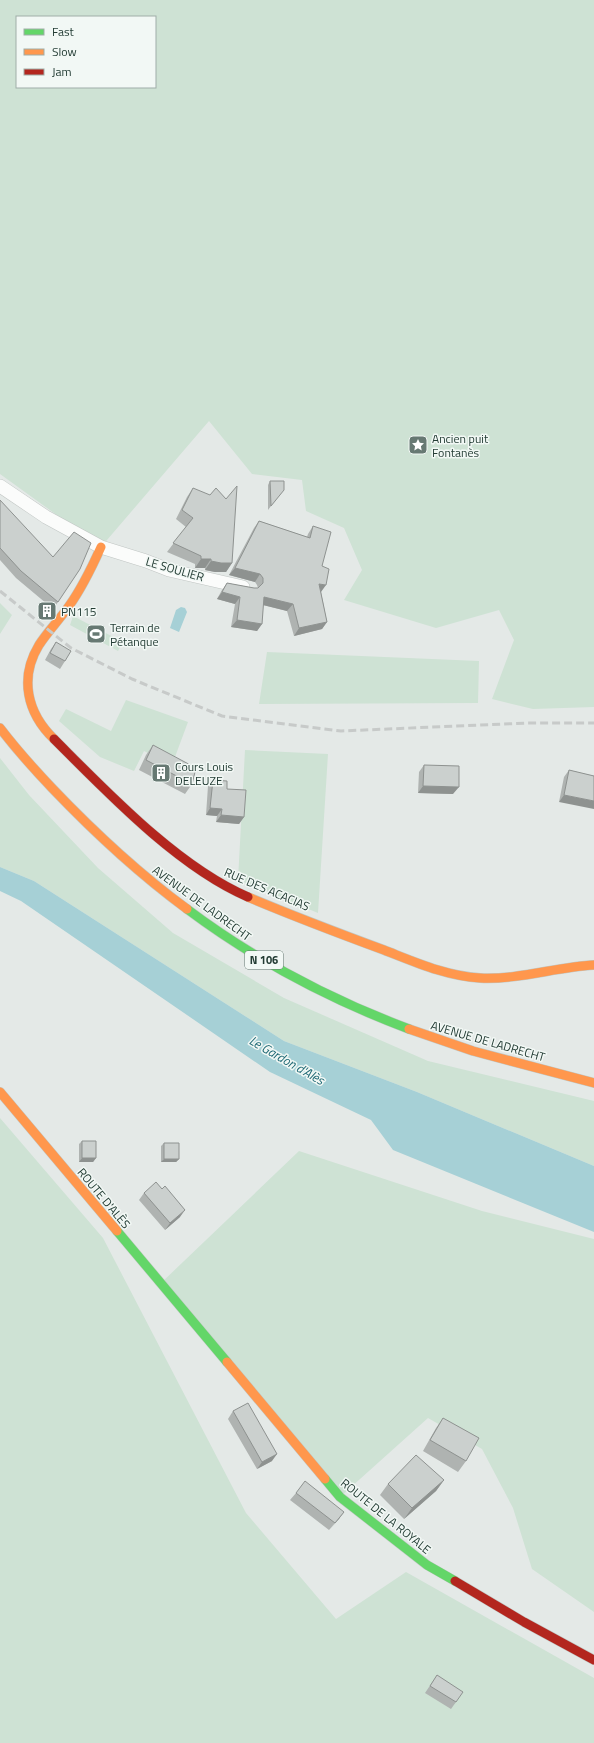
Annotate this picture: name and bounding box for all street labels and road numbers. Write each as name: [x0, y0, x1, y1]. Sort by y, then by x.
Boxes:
street label: LE SOULIER: [144, 552, 206, 586]
street label: AVENUE DE LADRECHT: [149, 861, 256, 946]
street label: RUE DES ACACIAS: [221, 862, 313, 916]
road number: N 106: [245, 951, 283, 969]
street label: AVENUE DE LADRECHT: [429, 1016, 548, 1067]
street label: ROUTE D'ALÈS: [73, 1163, 135, 1233]
street label: ROUTE DE LA ROYALE: [337, 1474, 436, 1559]

